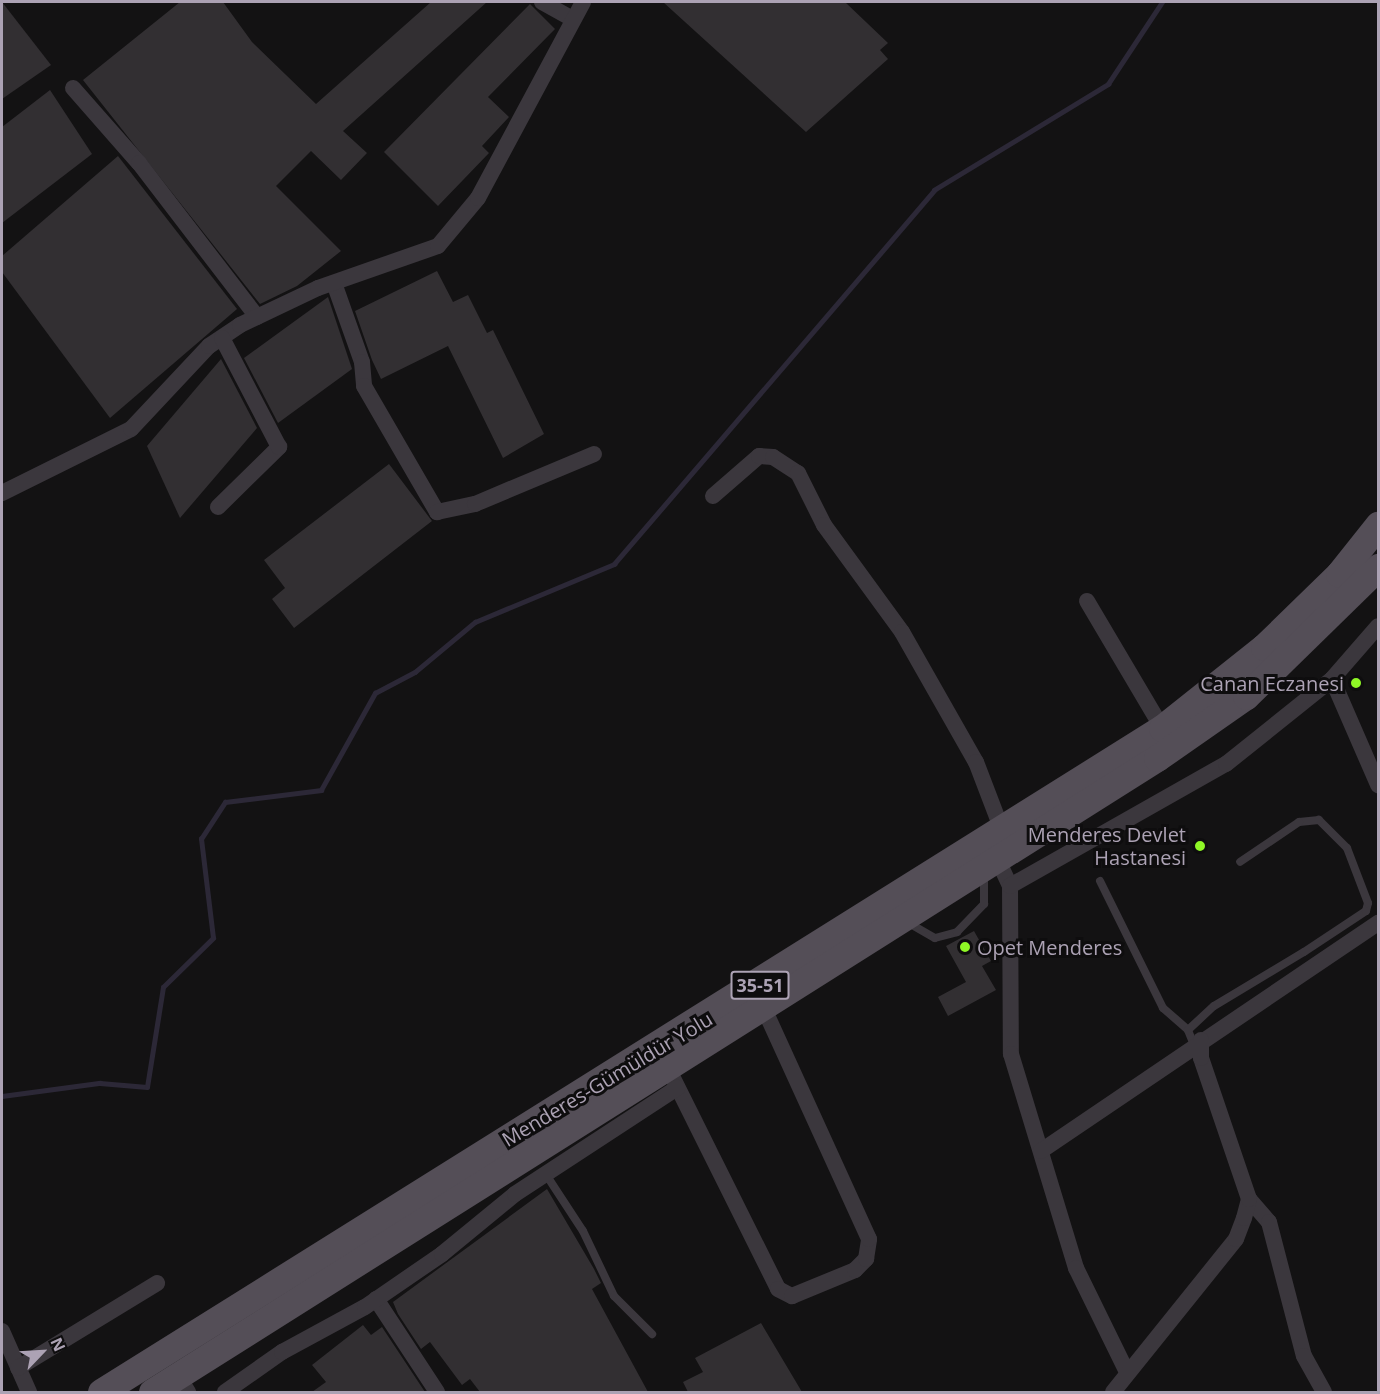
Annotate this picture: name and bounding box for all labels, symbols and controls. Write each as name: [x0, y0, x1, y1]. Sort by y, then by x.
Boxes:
place label: Canan Eczanesi: [1200, 671, 1344, 695]
marker: Canan Eczanesi: [1349, 676, 1363, 690]
place label: Menderes Devlet Hastanesi: [1028, 822, 1186, 869]
marker: Menderes Devlet Hastanesi: [1191, 837, 1209, 855]
place label: Opet Menderes: [977, 935, 1122, 959]
marker: Opet Menderes: [958, 940, 972, 954]
road number: 35-51: [730, 970, 790, 1000]
street label: Menderes-Gümüldür Yolu: [497, 1007, 717, 1151]
north arrow: [12, 1322, 72, 1382]
text: N: [46, 1334, 71, 1355]

